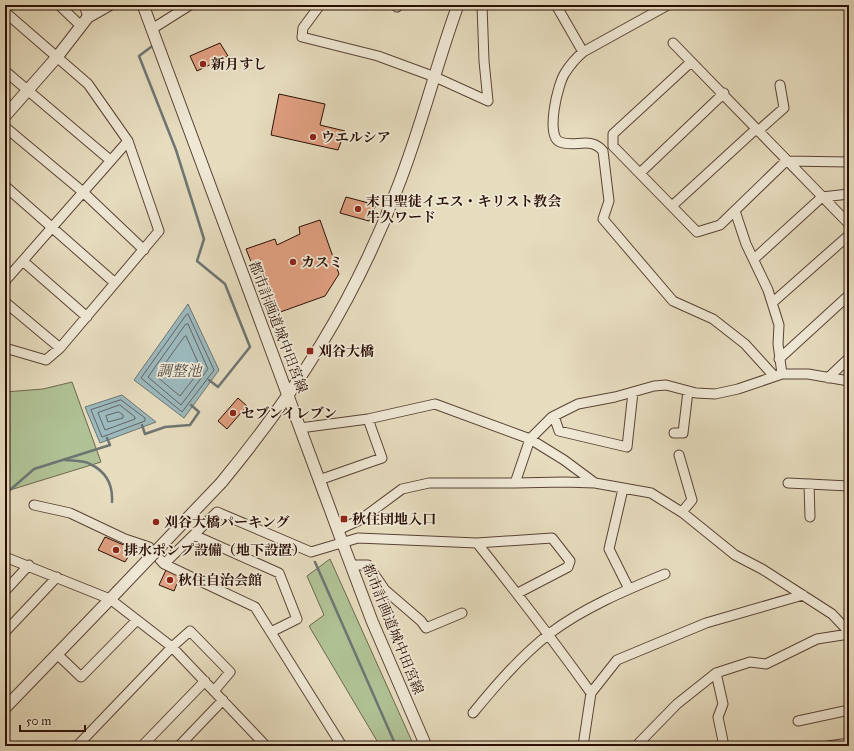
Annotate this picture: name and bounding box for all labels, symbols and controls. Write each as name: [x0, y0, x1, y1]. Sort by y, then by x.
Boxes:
place label: 新月すし: [211, 56, 267, 73]
marker: 新月すし: [198, 59, 208, 69]
place label: ウエルシア: [321, 129, 391, 146]
marker: ウエルシア: [308, 132, 318, 142]
place label: 末日聖徒イエス・キリスト教会 牛久ワード: [366, 193, 561, 226]
marker: 末日聖徒イエス・キリスト教会 牛久ワード: [353, 204, 363, 214]
place label: カスミ: [301, 254, 343, 271]
marker: カスミ: [288, 257, 298, 267]
street label: 都市計画道城中田宮線: [245, 259, 311, 395]
place label: 刈谷大橋: [318, 343, 374, 360]
marker: 刈谷大橋: [305, 346, 315, 356]
water label: 調整池: [156, 362, 203, 380]
place label: セブンイレブン: [241, 405, 337, 422]
marker: セブンイレブン: [228, 408, 238, 418]
place label: 秋住団地入口: [352, 511, 436, 528]
place label: 刈谷大橋パーキング: [164, 514, 290, 531]
marker: 秋住団地入口: [339, 514, 349, 524]
marker: 刈谷大橋パーキング: [151, 517, 161, 527]
place label: 排水ポンプ設備（地下設置）: [124, 542, 306, 559]
marker: 排水ポンプ設備（地下設置）: [111, 545, 121, 555]
street label: 都市計画道城中田宮線: [359, 561, 427, 697]
place label: 秋住自治会館: [178, 572, 262, 589]
marker: 秋住自治会館: [165, 575, 175, 585]
scale bar: [20, 707, 85, 733]
text: 50 m: [26, 714, 51, 728]

